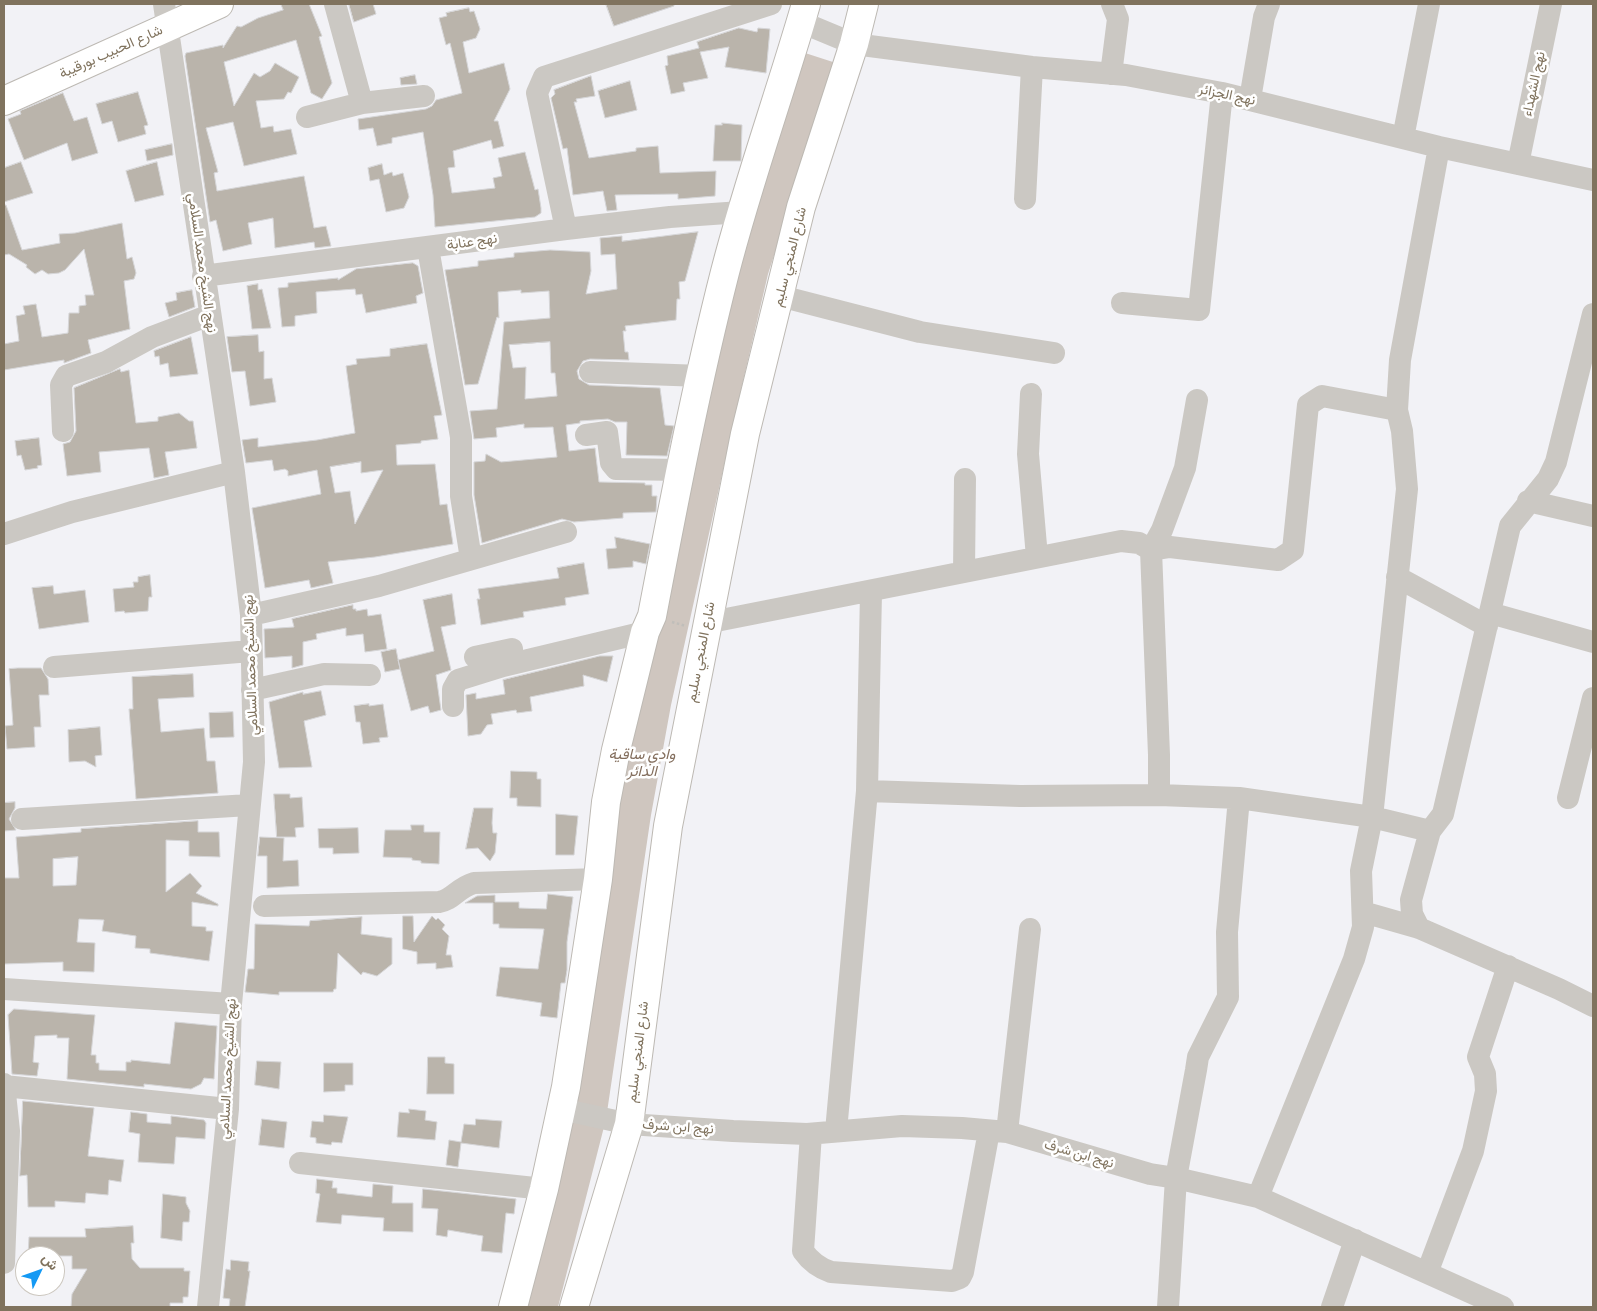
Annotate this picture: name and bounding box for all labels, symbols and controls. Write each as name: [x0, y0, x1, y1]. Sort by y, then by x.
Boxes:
street label: شارع الحبيب بورقيبة: [57, 22, 165, 82]
street label: نهج الشهداء: [1519, 50, 1549, 118]
street label: نهج الجزائر: [1197, 81, 1257, 109]
street label: نهج الشيخ محمد السلامي: [184, 192, 220, 334]
street label: شارع المنجي سليم: [769, 205, 811, 309]
street label: نهج عنابة: [446, 230, 498, 254]
street label: نهج الشيخ محمد السلامي: [240, 594, 262, 736]
street label: شارع المنجي سليم: [683, 600, 719, 704]
water label: وادي ساقية الدائر: [609, 746, 675, 781]
street label: نهج الشيخ محمد السلامي: [216, 998, 240, 1140]
street label: شارع المنجي سليم: [623, 1000, 653, 1104]
street label: نهج ابن شرف: [642, 1116, 714, 1138]
street label: نهج ابن شرف: [1042, 1136, 1116, 1172]
north arrow: [15, 1246, 65, 1296]
text: ش: [38, 1249, 63, 1274]

